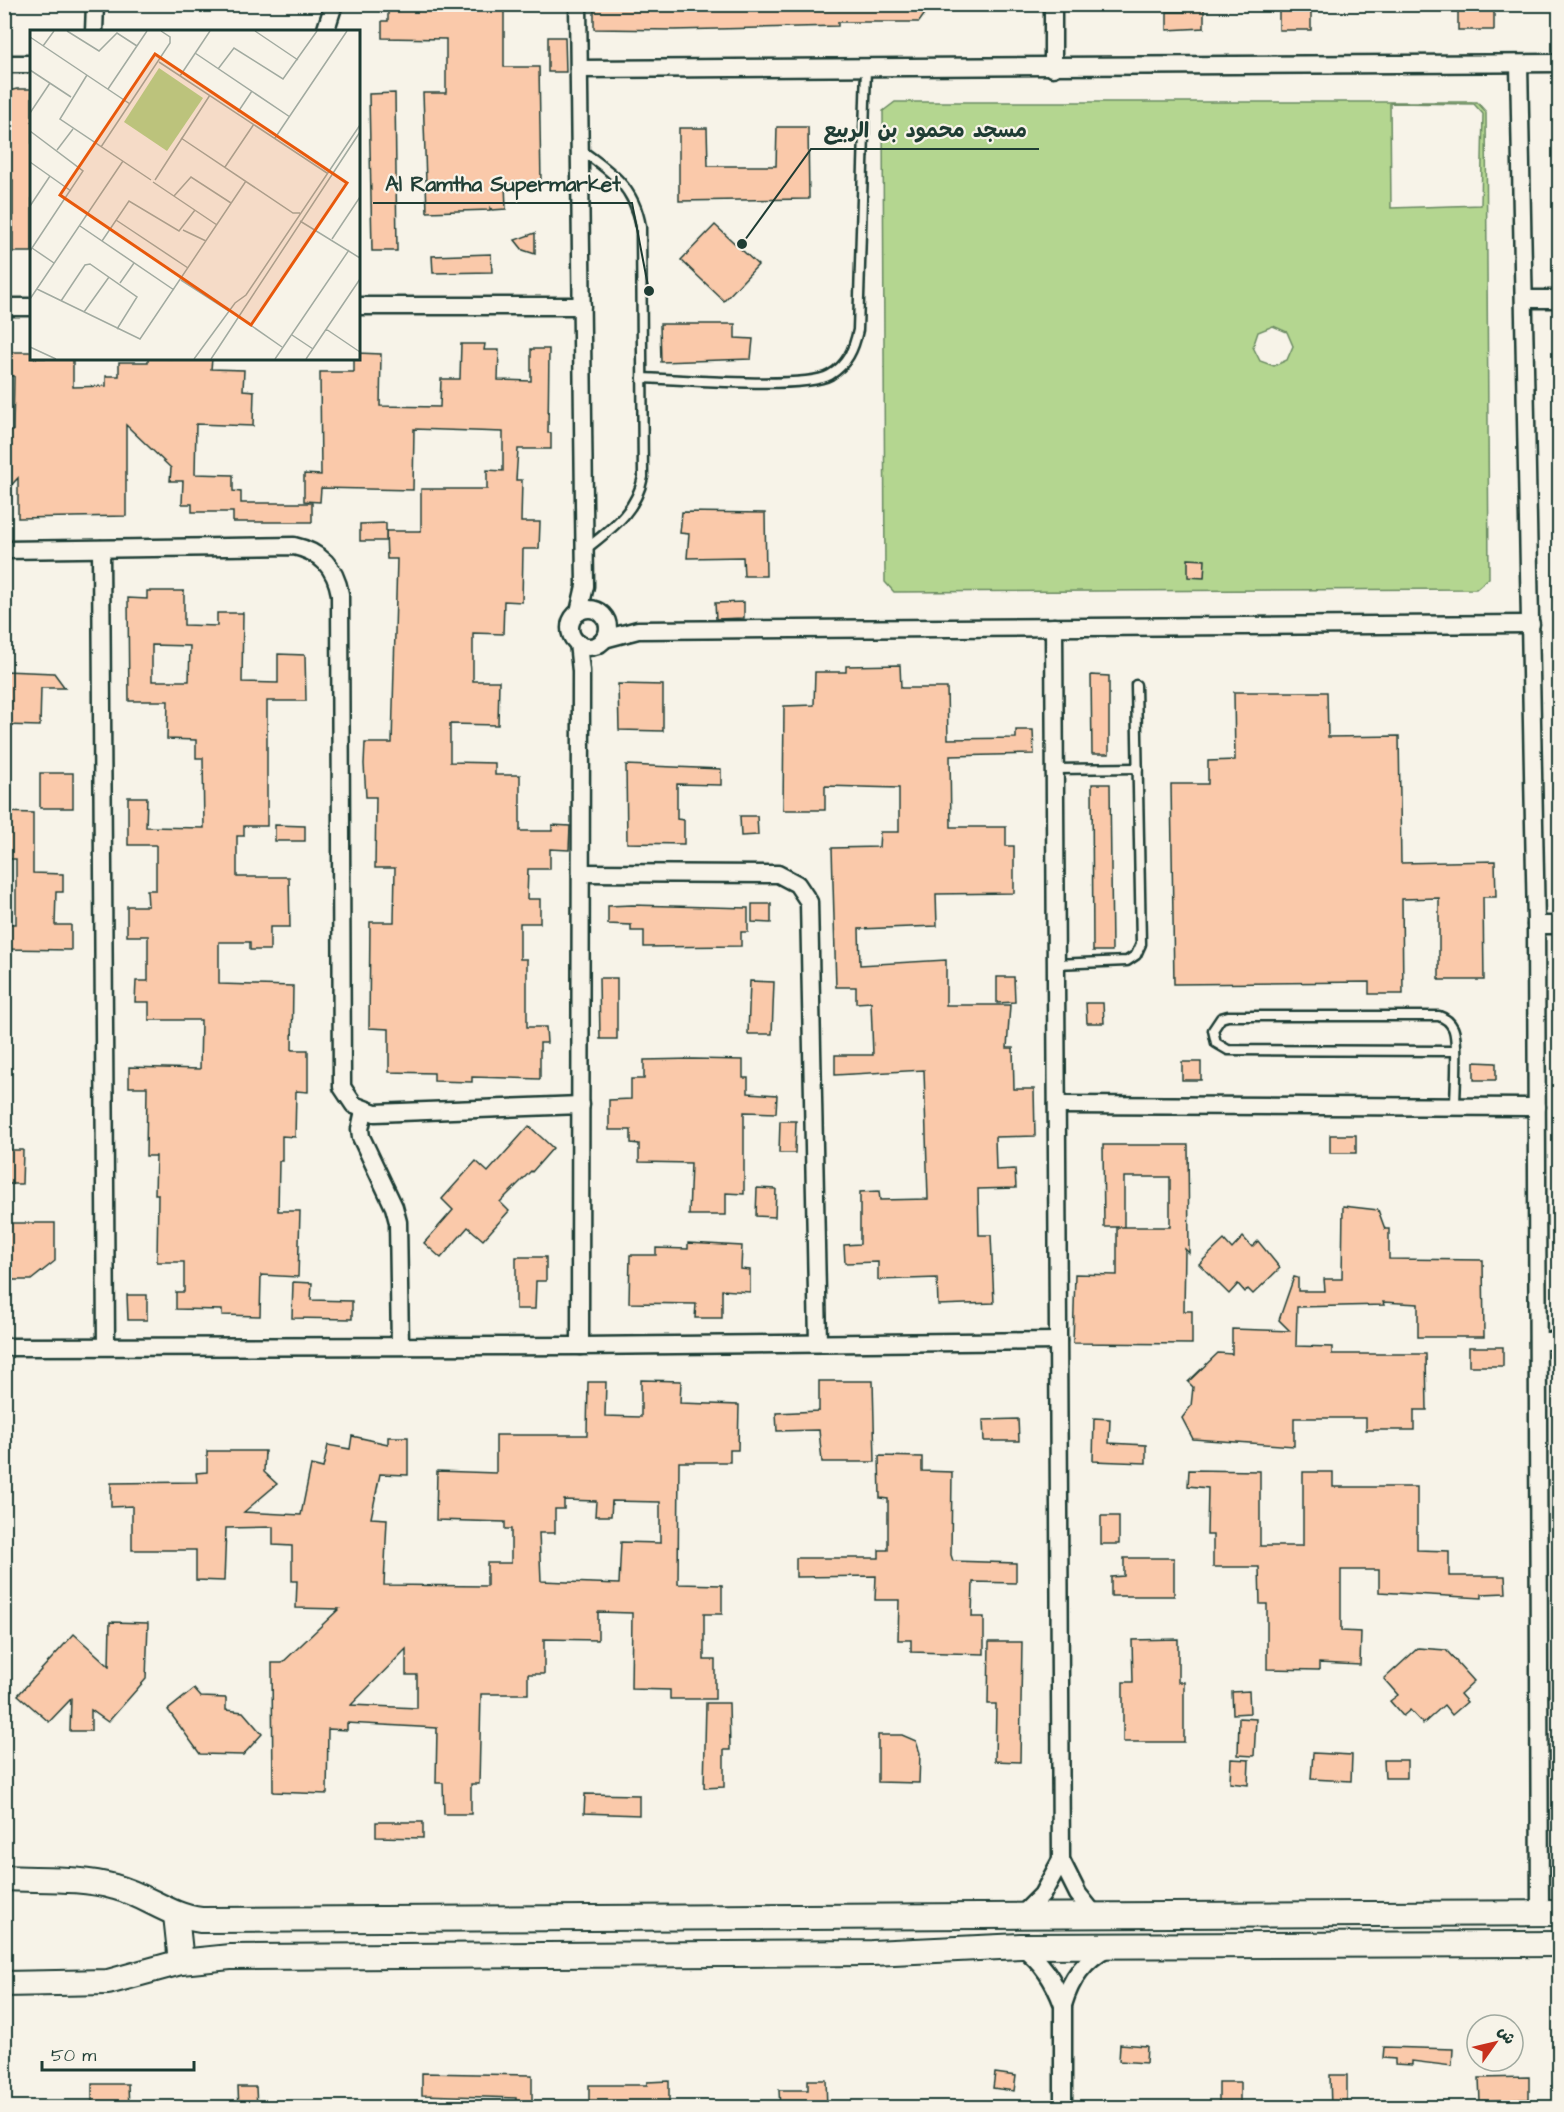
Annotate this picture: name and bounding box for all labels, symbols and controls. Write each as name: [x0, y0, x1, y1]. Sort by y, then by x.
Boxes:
inset map: [30, 30, 360, 360]
callout: مسجد محمود بن الربيع: [811, 110, 1039, 149]
text: مسجد محمود بن الربيع: [823, 116, 1027, 145]
callout: Al Ramtha Supermarket: [373, 164, 632, 203]
text: Al Ramtha Supermarket: [385, 170, 621, 200]
north arrow: [1465, 2013, 1525, 2073]
text: ش: [1493, 2022, 1521, 2049]
scale bar: [42, 2034, 194, 2072]
text: 50 m: [51, 2043, 96, 2068]

